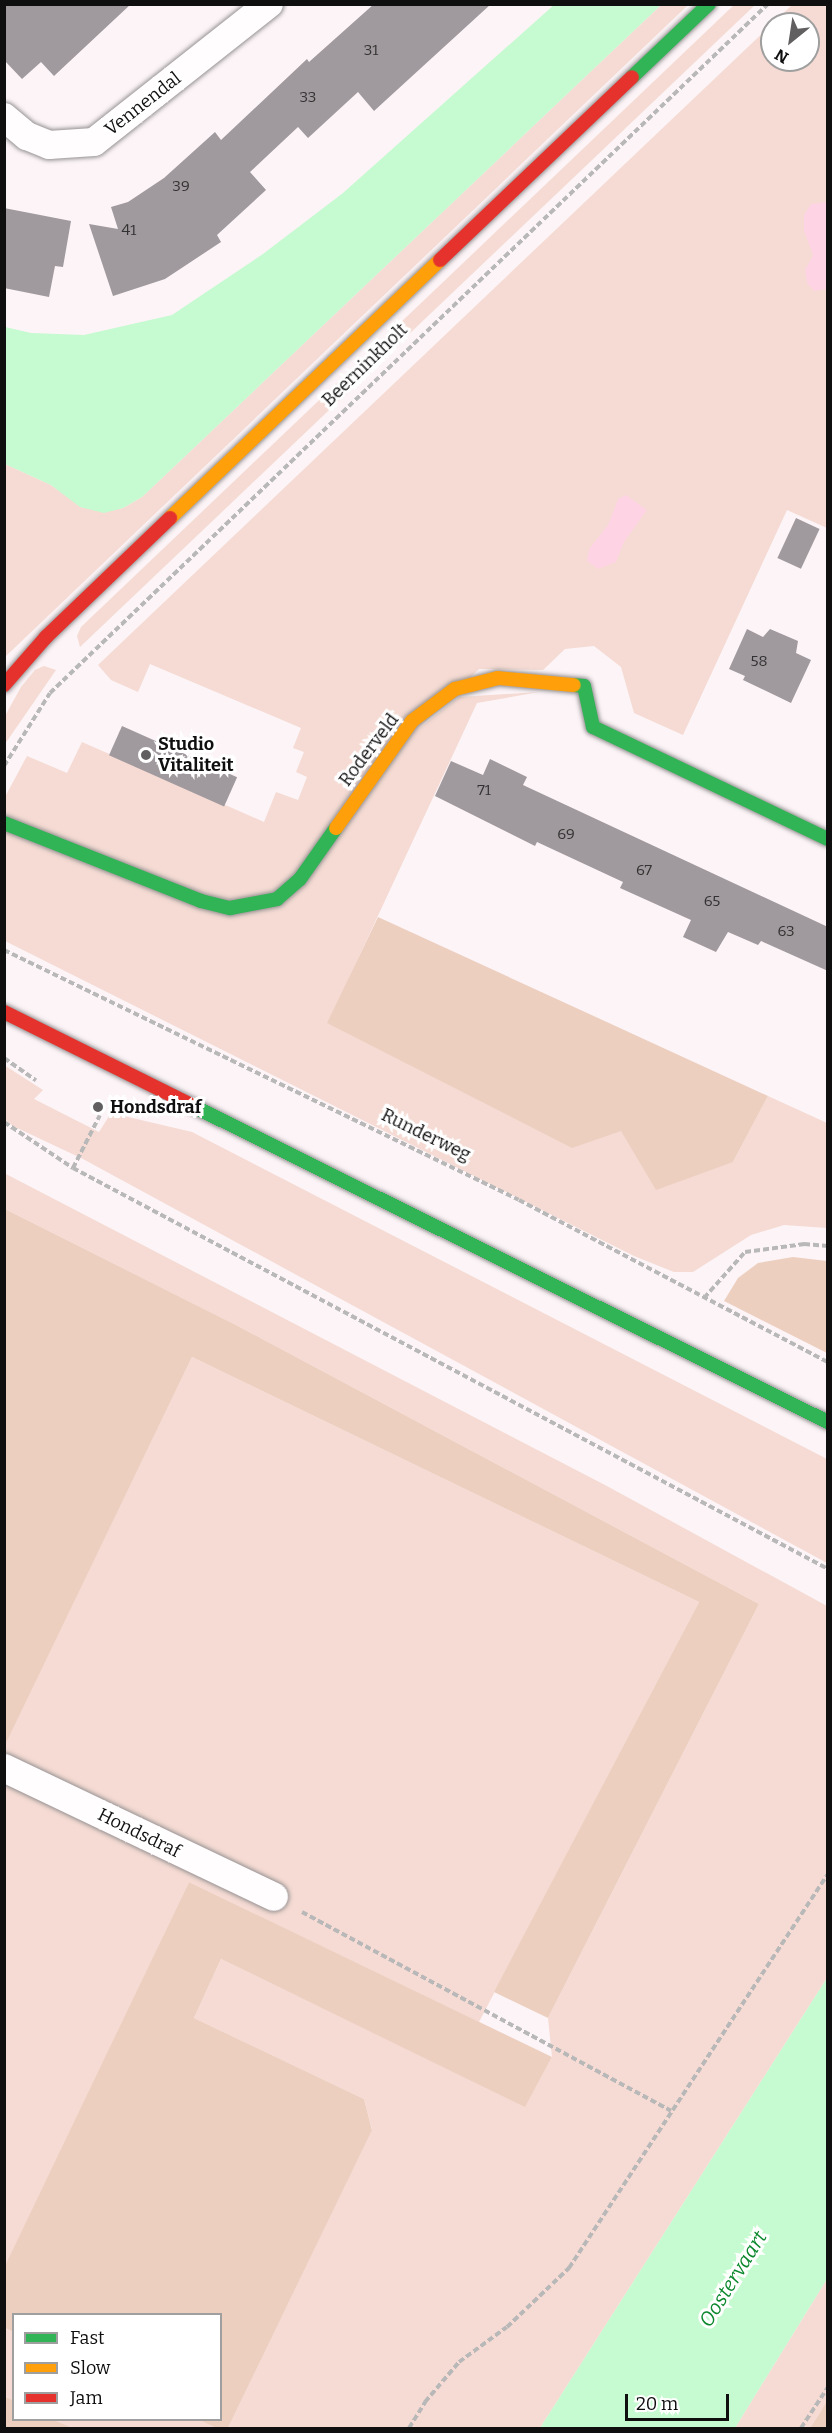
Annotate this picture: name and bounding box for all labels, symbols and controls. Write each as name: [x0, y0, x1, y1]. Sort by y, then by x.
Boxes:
north arrow: [760, 12, 820, 72]
house number: 31: [364, 42, 378, 60]
text: N: [772, 45, 792, 68]
street label: Vennendal: [101, 68, 185, 140]
house number: 33: [300, 89, 316, 107]
house number: 39: [172, 178, 190, 196]
house number: 41: [122, 222, 136, 240]
street label: Beerninkholt: [318, 319, 412, 411]
house number: 58: [750, 653, 768, 671]
street label: Roderveld: [335, 709, 403, 791]
place label: Studio Vitaliteit: [158, 734, 234, 777]
marker: Studio Vitaliteit: [139, 748, 153, 762]
house number: 71: [477, 782, 491, 800]
house number: 69: [557, 826, 575, 844]
house number: 67: [636, 862, 652, 880]
house number: 65: [704, 893, 720, 911]
house number: 63: [777, 923, 795, 941]
place label: Hondsdraf: [110, 1096, 201, 1118]
marker: Hondsdraf: [91, 1100, 105, 1114]
street label: Runderweg: [378, 1104, 474, 1166]
street label: Hondsdraf: [94, 1804, 184, 1862]
water label: Oostervaart: [694, 2227, 772, 2331]
legend: [12, 2313, 222, 2421]
text: Fast: [70, 2327, 105, 2349]
text: Slow: [70, 2357, 110, 2379]
scale bar: [628, 2382, 732, 2420]
text: Jam: [70, 2387, 103, 2409]
text: 20 m: [636, 2393, 678, 2415]

